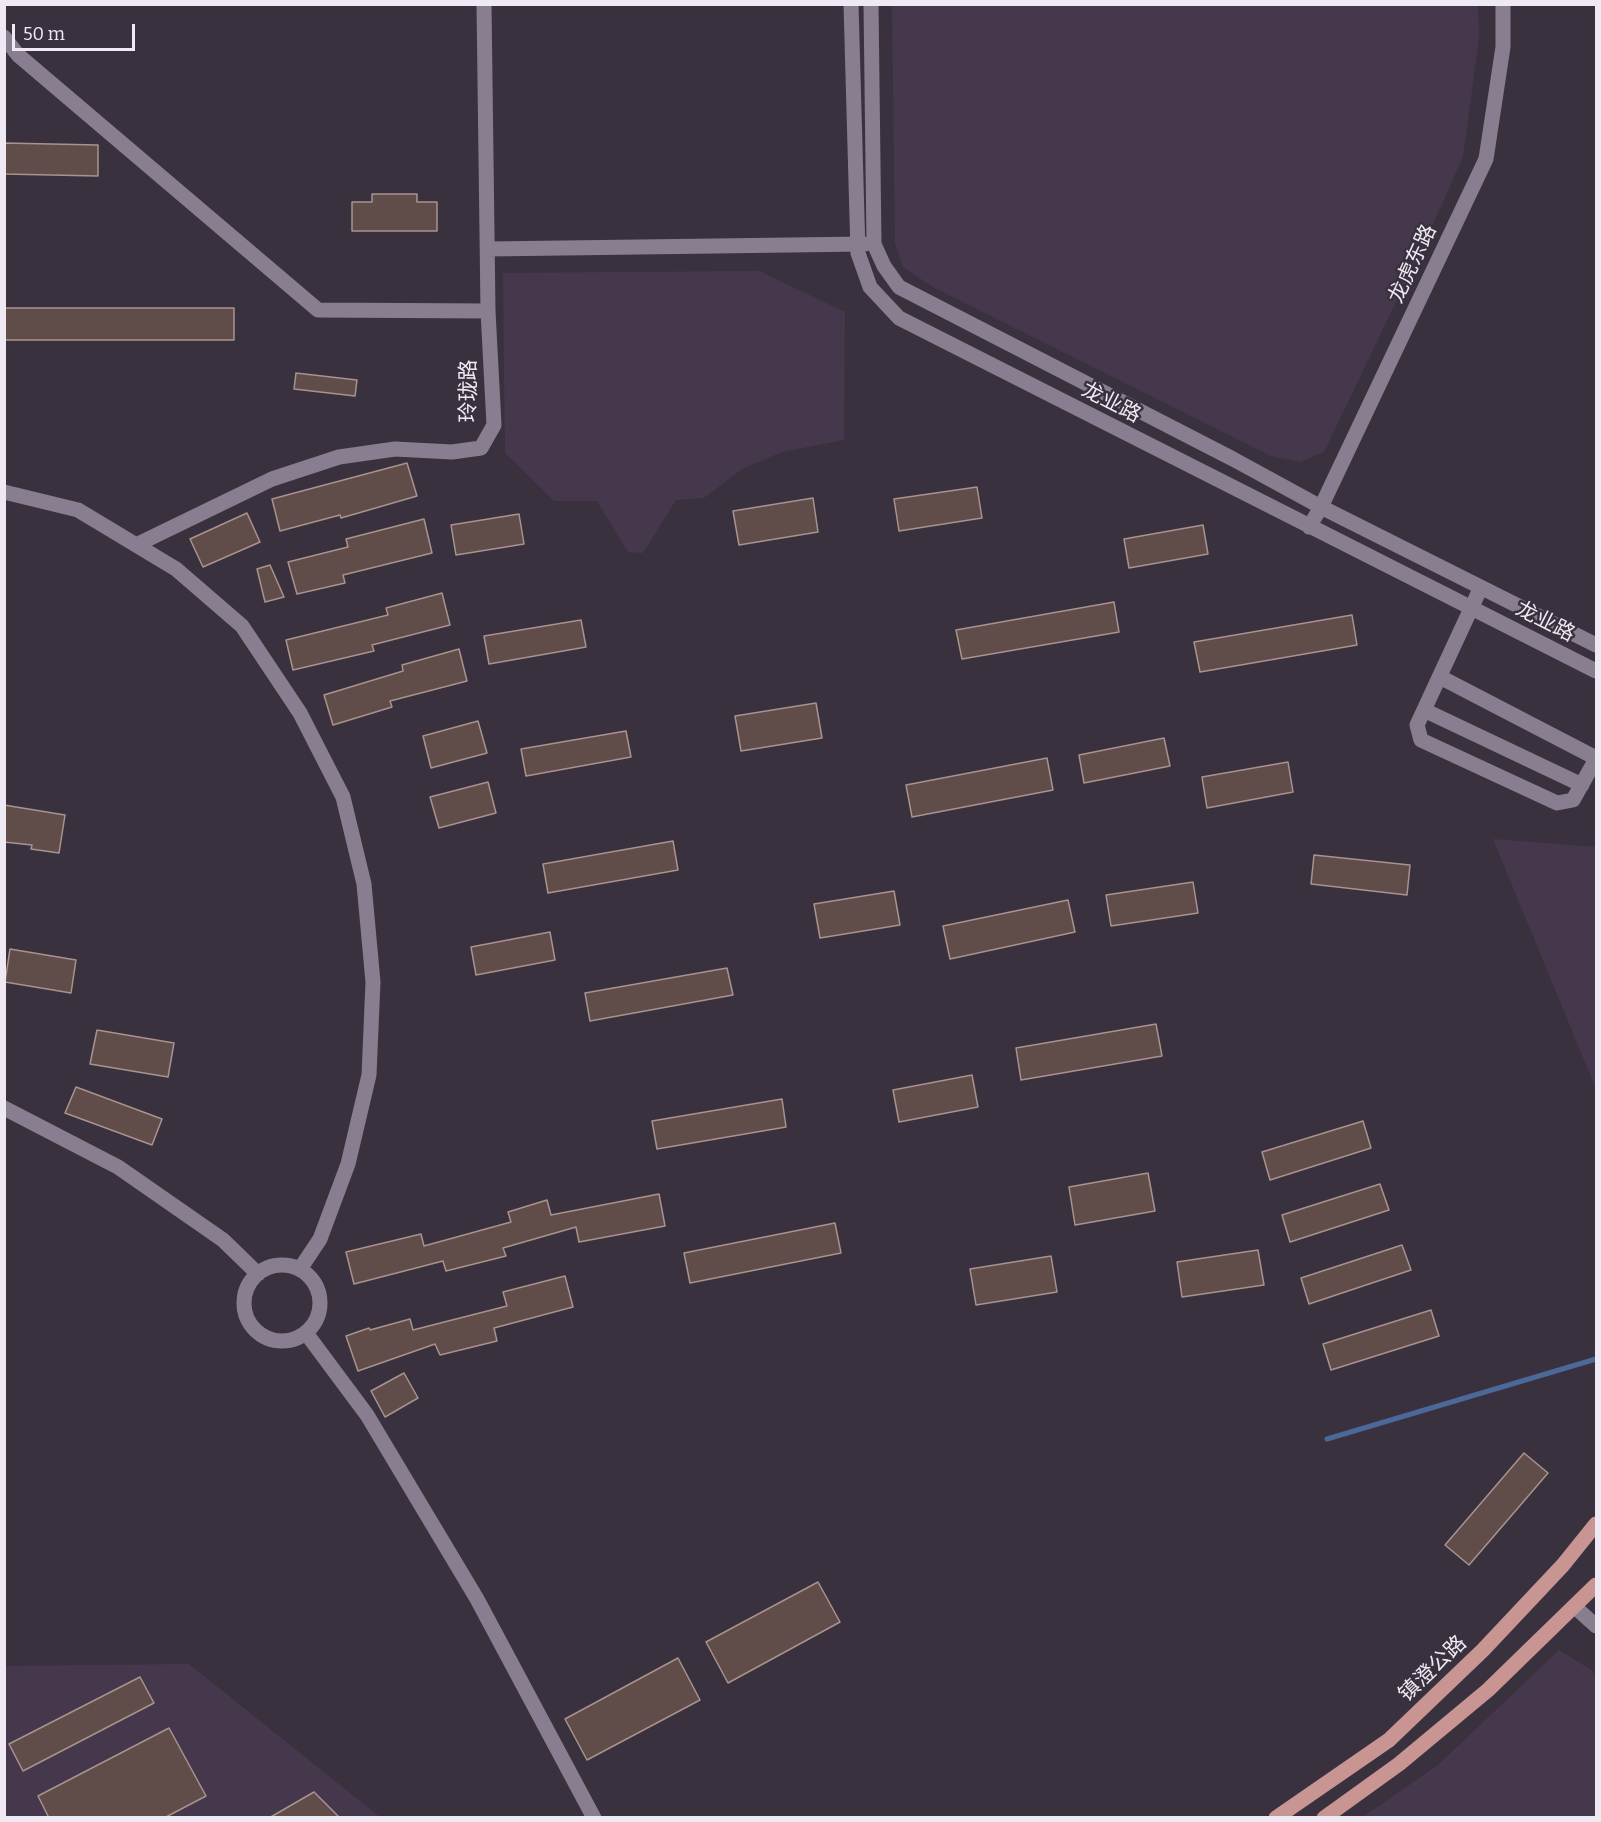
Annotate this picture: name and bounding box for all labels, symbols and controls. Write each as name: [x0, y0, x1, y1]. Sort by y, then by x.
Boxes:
scale bar: [15, 12, 138, 50]
text: 50 m: [23, 23, 65, 45]
street label: 龙虎东路: [1384, 221, 1442, 307]
street label: 玲珑路: [456, 360, 482, 422]
street label: 龙业路: [1077, 377, 1145, 429]
street label: 龙业路: [1511, 596, 1579, 648]
street label: 镇澄公路: [1394, 1631, 1472, 1707]

